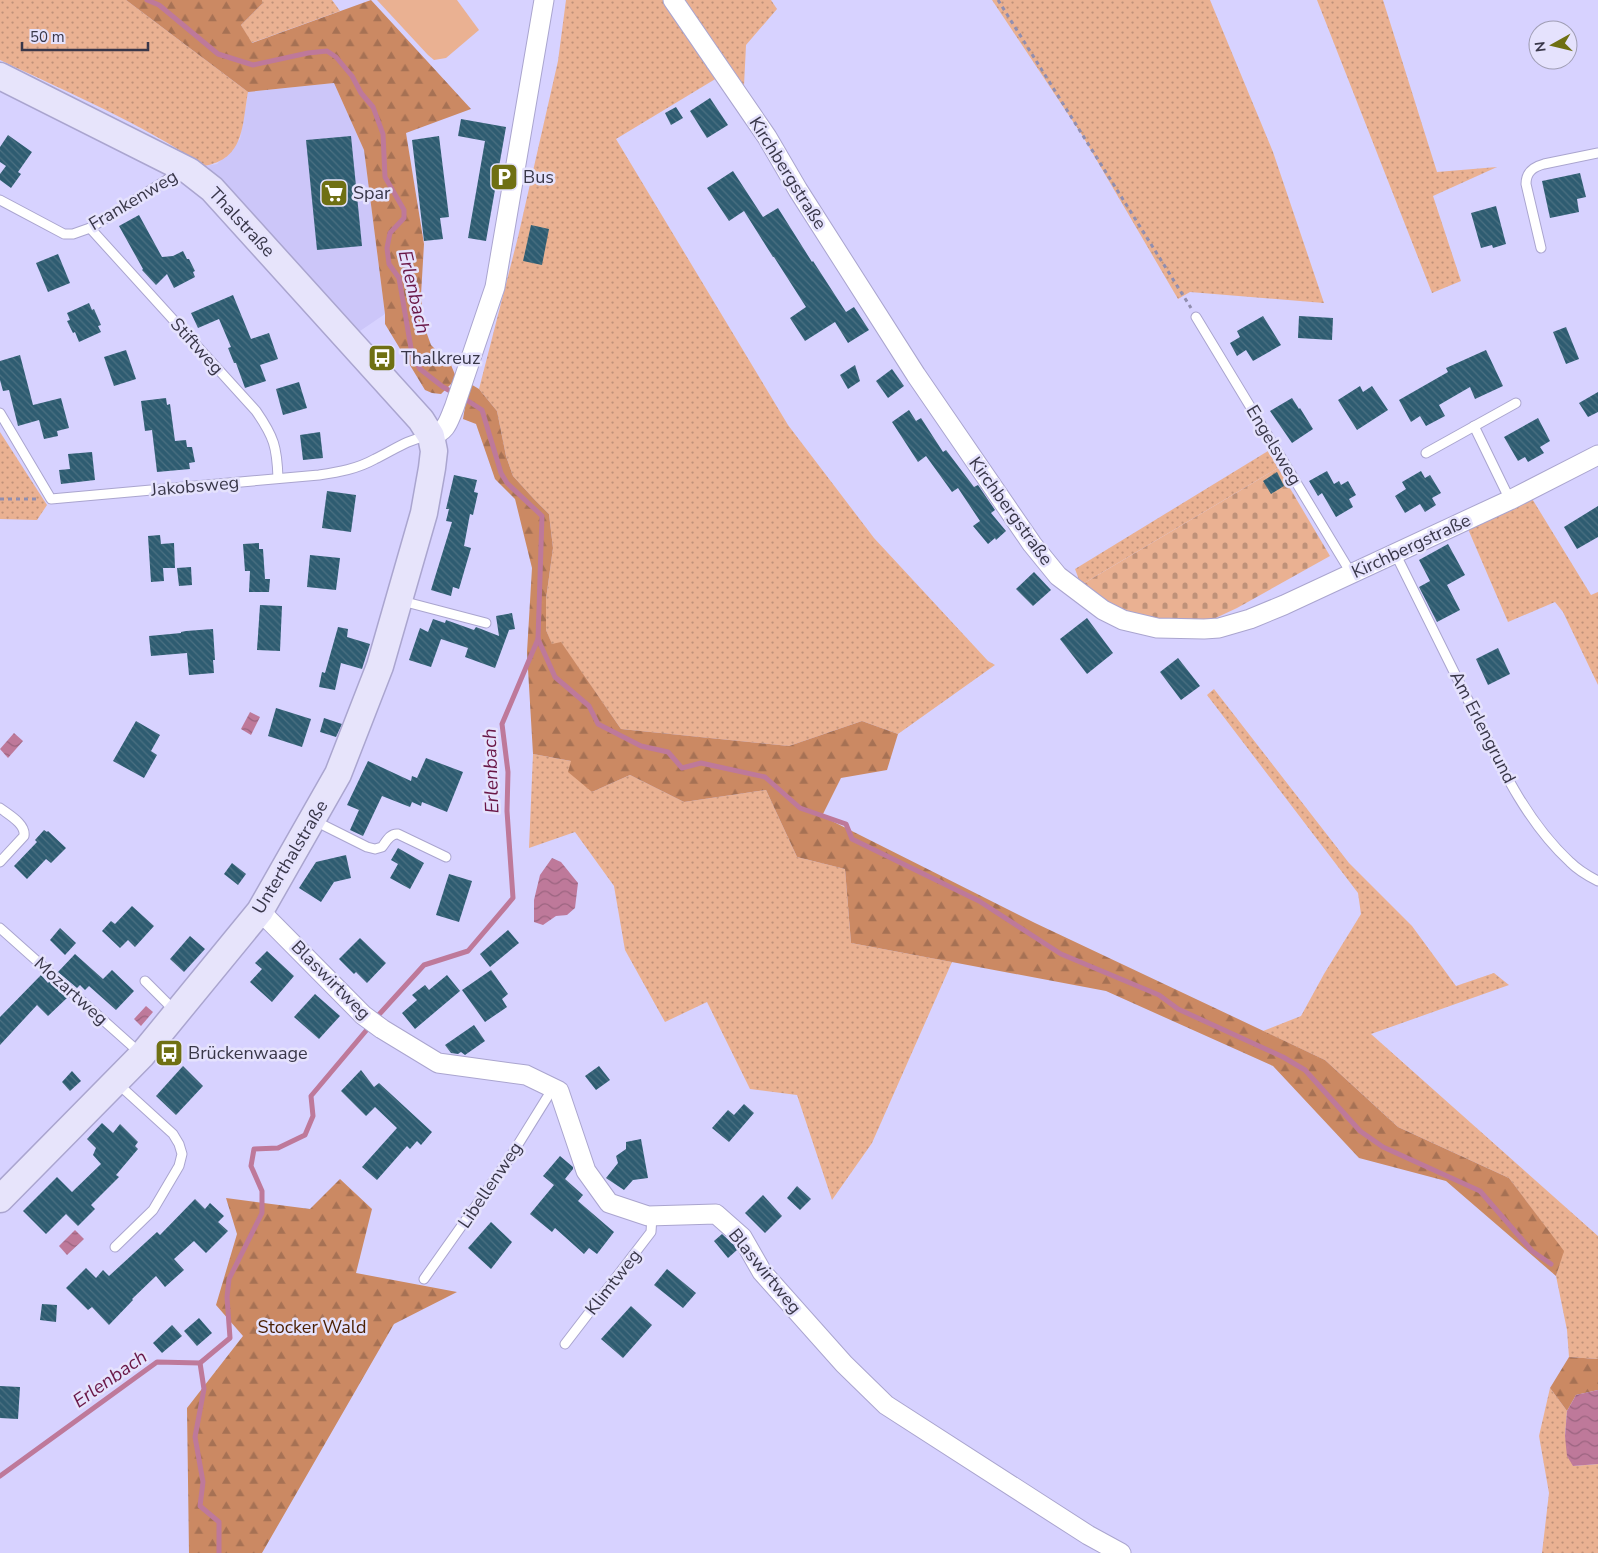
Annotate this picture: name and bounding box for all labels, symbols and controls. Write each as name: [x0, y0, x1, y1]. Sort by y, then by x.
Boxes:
scale bar: [22, 20, 149, 52]
north arrow: [1528, 20, 1578, 70]
text: 50 m: [30, 27, 65, 47]
text: N: [1530, 40, 1551, 53]
street label: Kirchbergstraße: [744, 112, 832, 234]
parking icon: Bus: [489, 162, 519, 192]
street label: Frankenweg: [84, 164, 182, 236]
place label: Bus: [523, 165, 554, 189]
supermarket icon: Spar: [319, 178, 349, 208]
place label: Spar: [353, 181, 391, 205]
street label: Thalstraße: [203, 182, 281, 262]
water label: Erlenbach: [392, 248, 436, 336]
street label: Stiftweg: [165, 312, 229, 380]
bus stop icon: Thalkreuz: [367, 343, 397, 373]
place label: Thalkreuz: [401, 346, 480, 370]
street label: Engelsweg: [1241, 400, 1307, 490]
street label: Kirchbergstraße: [963, 452, 1059, 570]
street label: Jakobsweg: [149, 470, 240, 502]
street label: Kirchbergstraße: [1348, 508, 1474, 584]
street label: Am Erlengrund: [1444, 667, 1522, 787]
water label: Erlenbach: [477, 728, 505, 814]
street label: Unterthalstraße: [247, 796, 333, 918]
street label: Blaswirtweg: [286, 935, 376, 1025]
street label: Mozartweg: [29, 951, 113, 1031]
bus stop icon: Brückenwaage: [154, 1038, 184, 1068]
place label: Brückenwaage: [188, 1041, 308, 1065]
street label: Libellenweg: [452, 1137, 528, 1233]
street label: Blaswirtweg: [723, 1223, 807, 1319]
street label: Klimtweg: [580, 1244, 646, 1320]
park label: Stocker Wald: [257, 1315, 367, 1339]
water label: Erlenbach: [68, 1344, 152, 1414]

